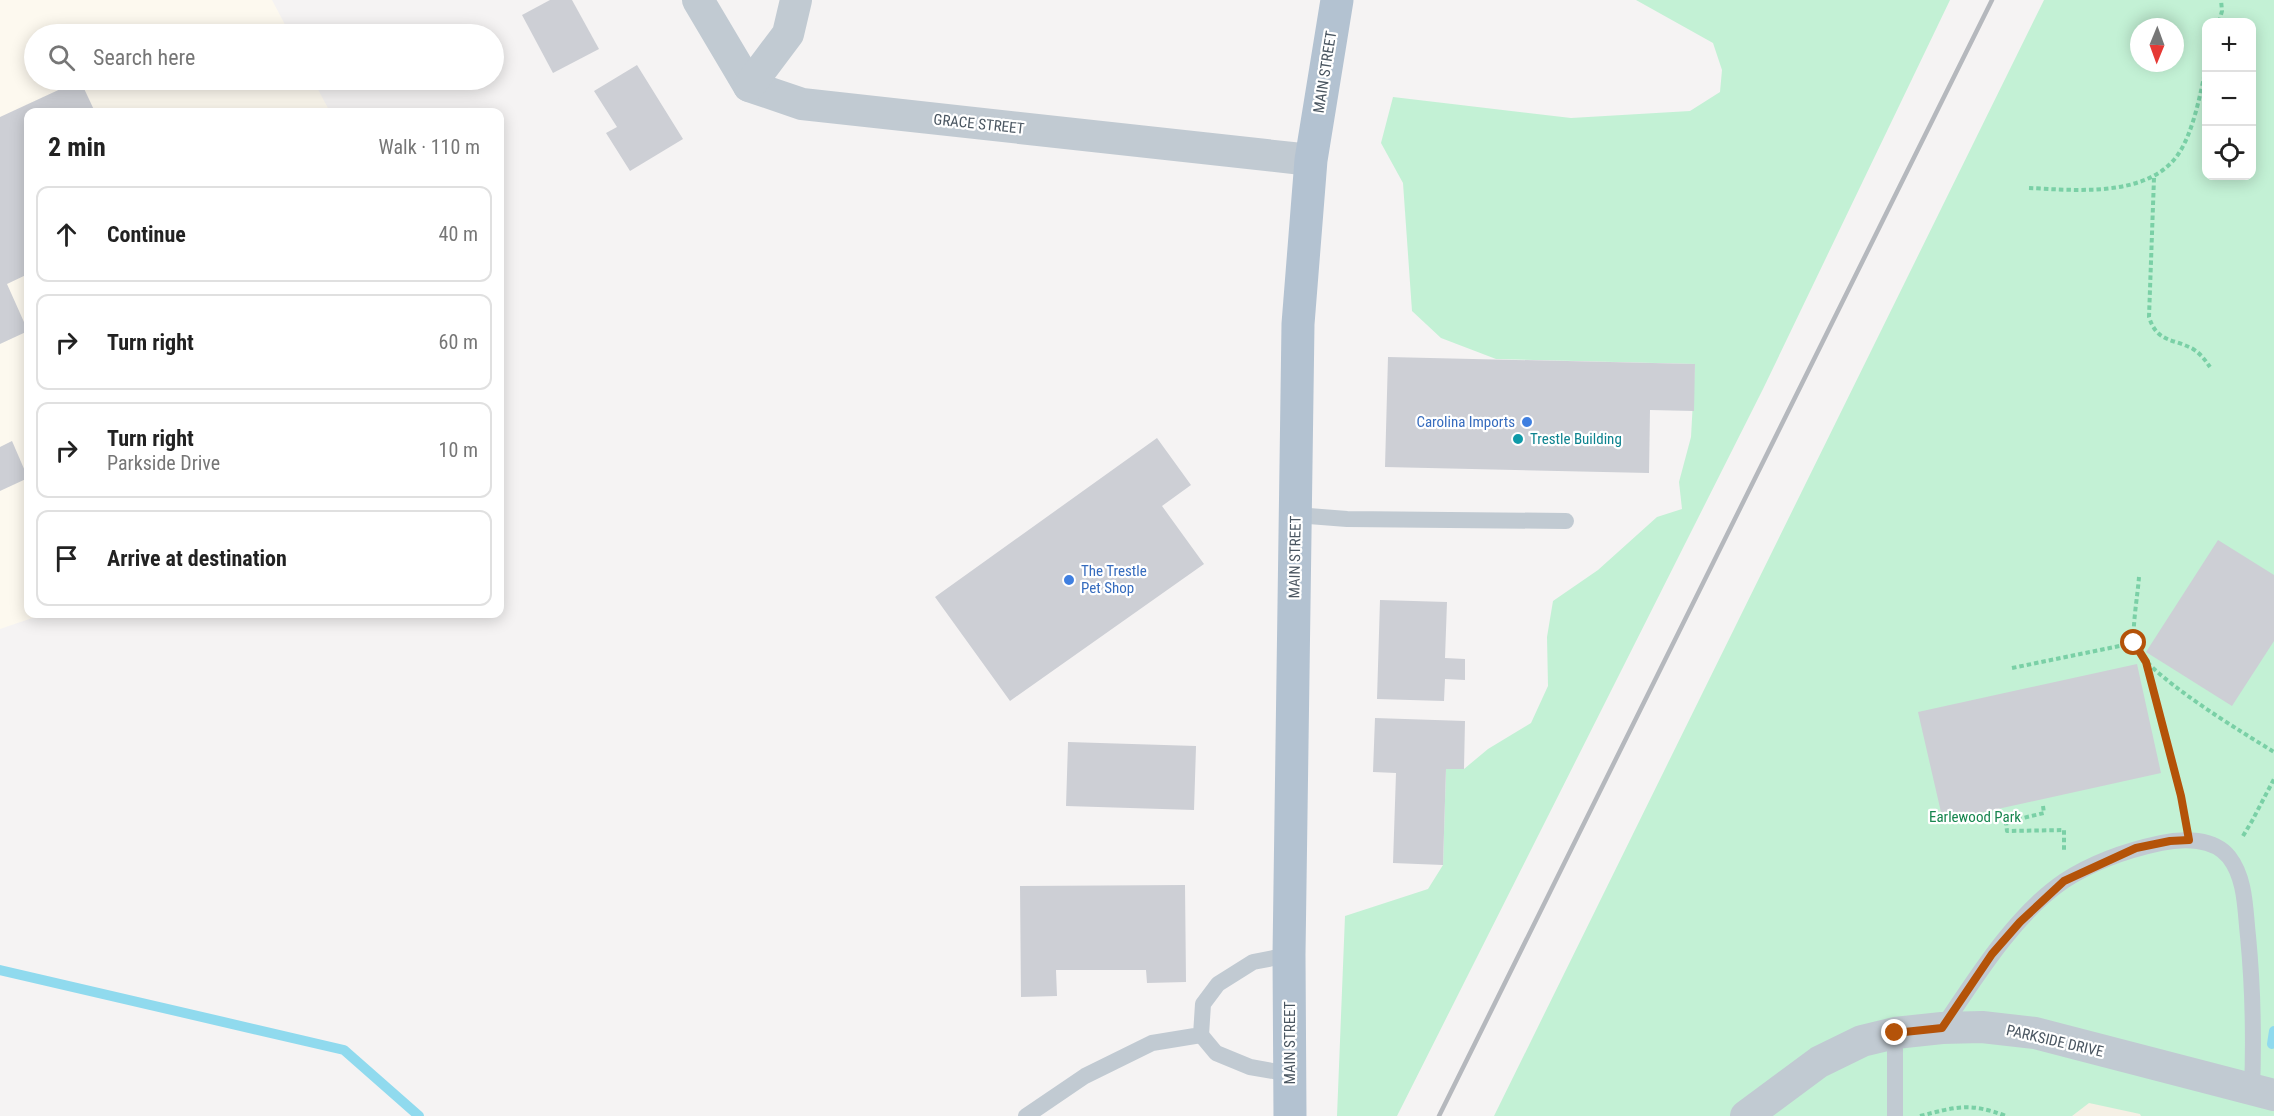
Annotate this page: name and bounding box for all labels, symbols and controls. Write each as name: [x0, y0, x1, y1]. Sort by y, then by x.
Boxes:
north arrow: [2130, 18, 2184, 72]
map controls: [2202, 18, 2256, 180]
button: +: [2202, 18, 2256, 72]
search box: [24, 24, 504, 90]
street label: MAIN STREET: [1310, 29, 1340, 114]
icon: search: [45, 41, 78, 74]
text: Search here: [93, 45, 195, 70]
button: −: [2202, 72, 2256, 126]
street label: GRACE STREET: [933, 110, 1025, 138]
button: locate: [2202, 126, 2256, 180]
text: 2 min: [48, 132, 106, 162]
text: Walk · 110 m: [379, 135, 480, 159]
icon: ahead: [50, 218, 83, 251]
text: Continue: [107, 222, 186, 247]
text: 40 m: [439, 222, 478, 246]
icon: right: [50, 326, 83, 359]
text: Turn right: [107, 330, 194, 355]
text: 60 m: [439, 330, 478, 354]
place label: Carolina Imports: [1416, 413, 1515, 431]
marker: Carolina Imports: [1520, 415, 1534, 429]
text: Turn right: [107, 426, 194, 451]
place label: Trestle Building: [1530, 430, 1622, 448]
marker: Trestle Building: [1511, 432, 1525, 446]
icon: right: [50, 434, 83, 467]
text: 10 m: [439, 438, 478, 462]
text: Parkside Drive: [107, 451, 220, 475]
street label: MAIN STREET: [1285, 515, 1305, 599]
icon: arrive: [50, 542, 83, 575]
text: Arrive at destination: [107, 546, 287, 571]
place label: The Trestle Pet Shop: [1081, 562, 1147, 597]
marker: The Trestle Pet Shop: [1062, 573, 1076, 587]
route start: [2120, 629, 2146, 655]
park label: Earlewood Park: [1929, 808, 2021, 826]
street label: MAIN STREET: [1281, 1001, 1299, 1085]
route end: [1881, 1019, 1907, 1045]
street label: PARKSIDE DRIVE: [2005, 1021, 2105, 1061]

